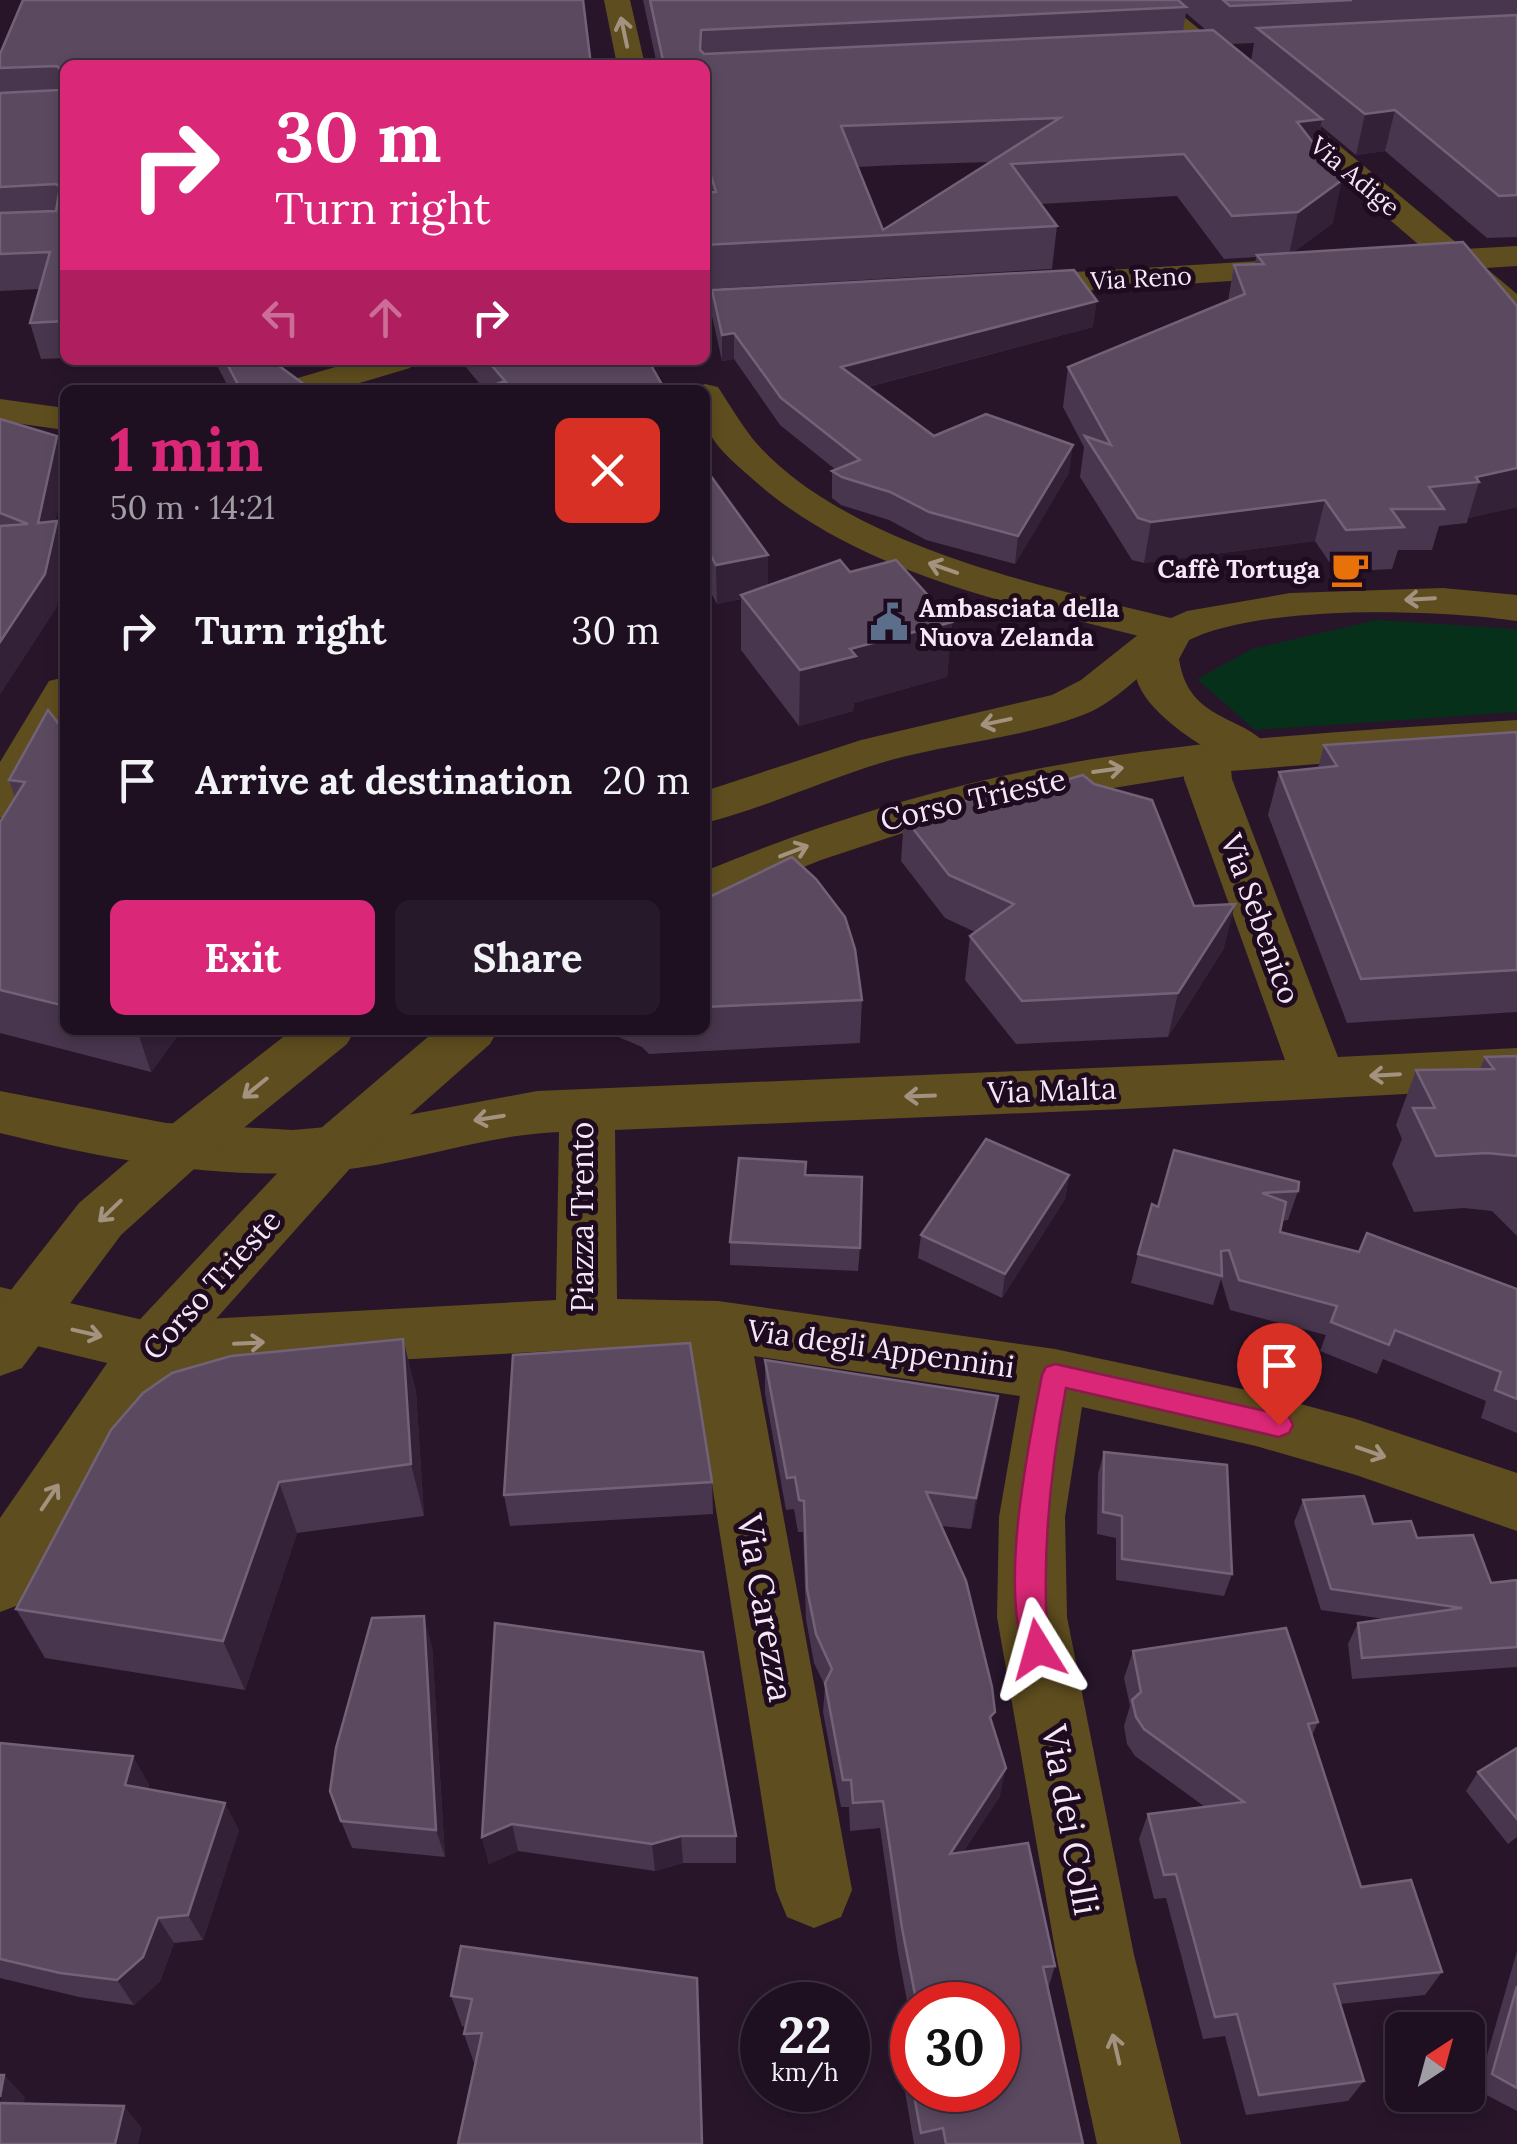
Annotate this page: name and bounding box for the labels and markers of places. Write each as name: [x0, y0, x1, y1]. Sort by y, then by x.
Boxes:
cafe icon: Caffè Tortuga: [1329, 548, 1371, 590]
place label: Caffè Tortuga: [1158, 553, 1320, 585]
place label: Ambasciata della Nuova Zelanda: [919, 592, 1119, 653]
public building icon: Ambasciata della Nuova Zelanda: [868, 601, 910, 643]
pin: [1237, 1323, 1322, 1426]

